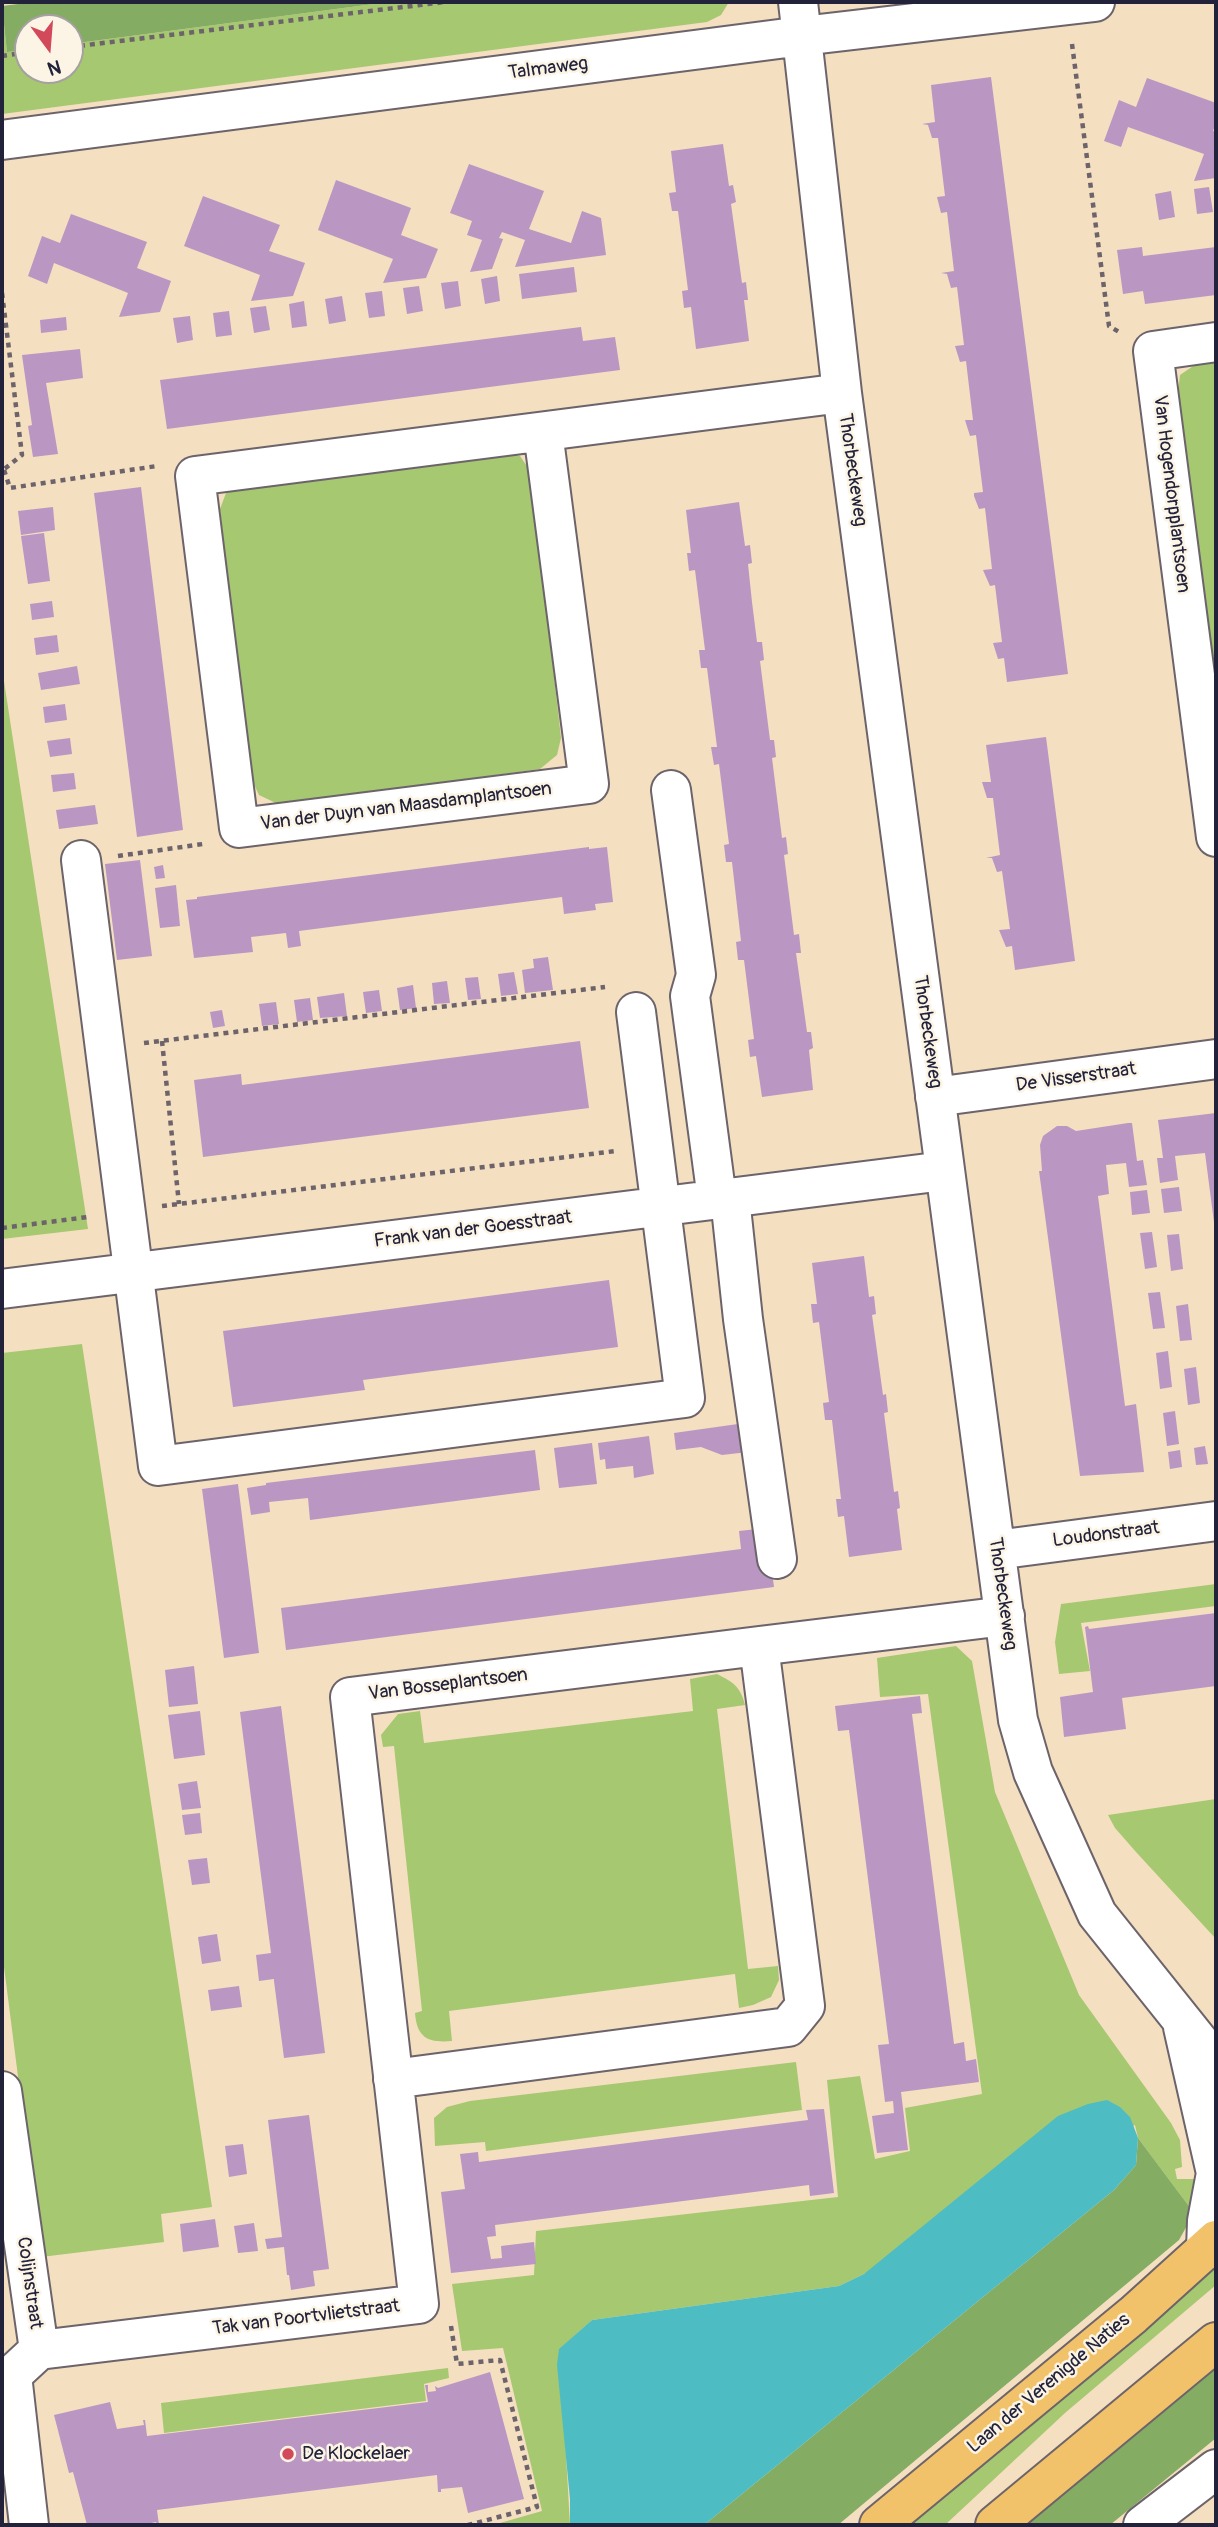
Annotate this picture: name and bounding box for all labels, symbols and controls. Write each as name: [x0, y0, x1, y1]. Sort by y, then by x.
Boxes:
north arrow: [14, 14, 84, 84]
street label: Talmaweg: [507, 53, 589, 85]
text: N: [45, 54, 64, 81]
street label: Van Hogendorpplantsoen: [1148, 394, 1194, 594]
street label: Thorbeckeweg: [833, 412, 871, 528]
street label: Van der Duyn van Maasdamplantsoen: [259, 778, 553, 836]
street label: Thorbeckeweg: [908, 974, 946, 1090]
street label: De Visserstraat: [1015, 1058, 1137, 1098]
street label: Frank van der Goesstraat: [373, 1207, 573, 1253]
street label: Loudonstraat: [1051, 1517, 1161, 1553]
street label: Thorbeckeweg: [983, 1536, 1021, 1652]
street label: Van Bosseplantsoen: [367, 1664, 529, 1706]
street label: Colijnstraat: [11, 2236, 47, 2330]
street label: Tak van Poortvlietstraat: [211, 2295, 401, 2341]
street label: Laan der Verenigde Naties: [963, 2309, 1135, 2459]
place label: De Klockelaer: [302, 2443, 410, 2465]
marker: De Klockelaer: [280, 2446, 296, 2462]

